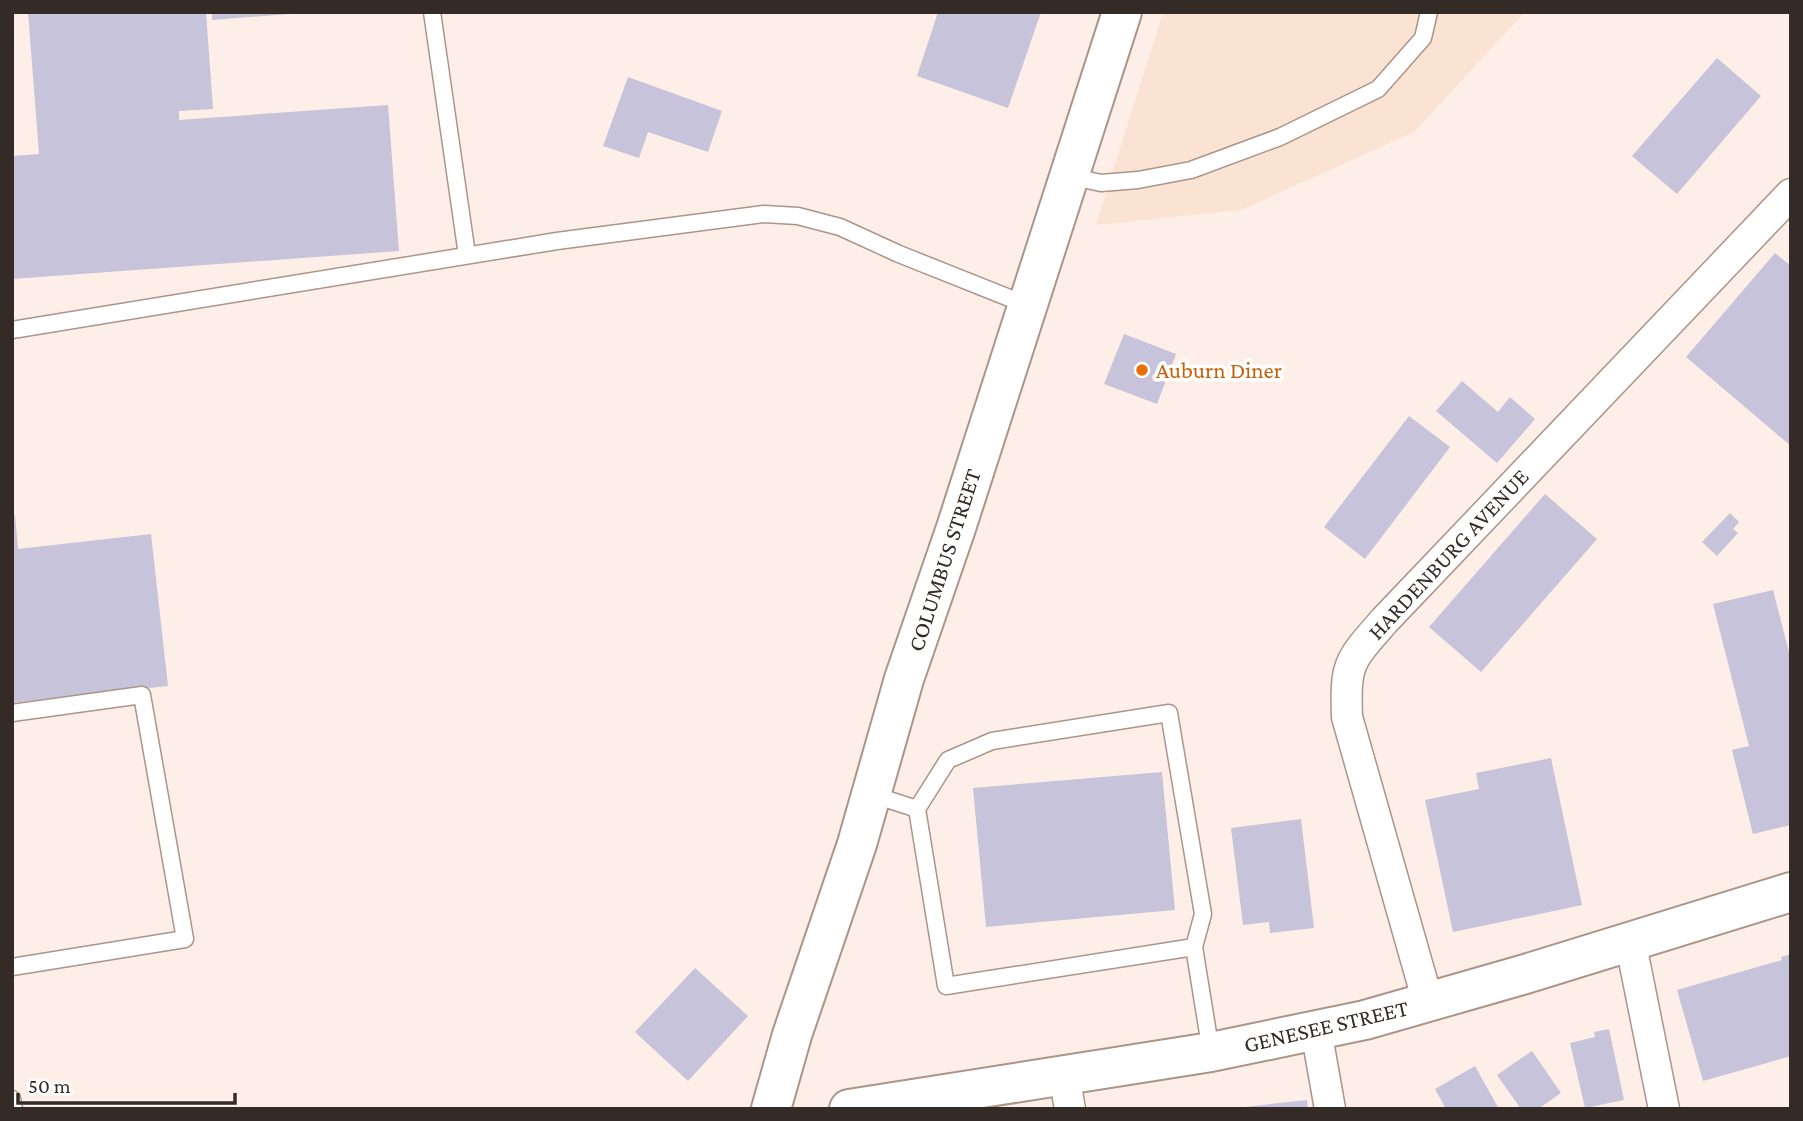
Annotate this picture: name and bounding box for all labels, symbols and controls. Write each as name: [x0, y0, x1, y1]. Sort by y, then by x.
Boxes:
place label: Auburn Diner: [1156, 357, 1282, 383]
marker: Auburn Diner: [1134, 362, 1150, 378]
street label: HARDENBURG AVENUE: [1362, 463, 1534, 645]
street label: COLUMBUS STREET: [902, 465, 986, 654]
street label: GENESEE STREET: [1241, 994, 1411, 1058]
scale bar: [18, 1062, 234, 1106]
text: 50 m: [28, 1074, 71, 1098]

